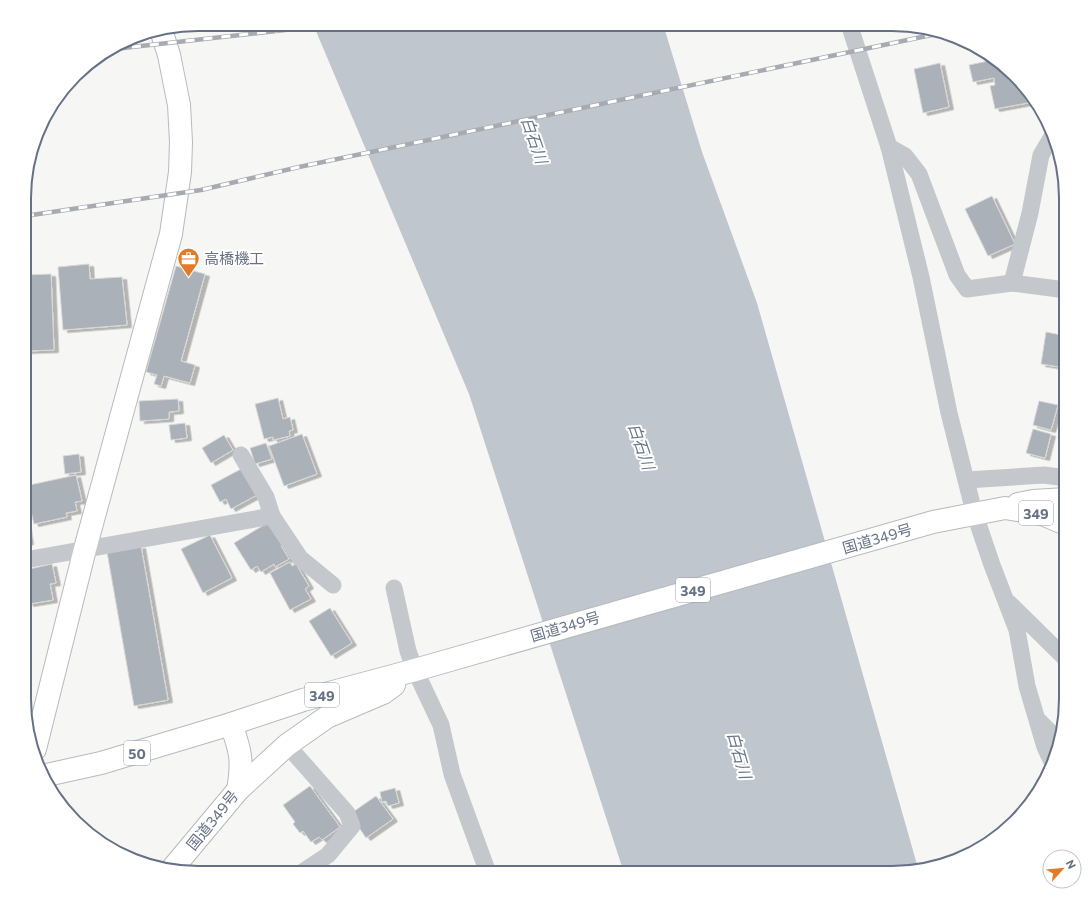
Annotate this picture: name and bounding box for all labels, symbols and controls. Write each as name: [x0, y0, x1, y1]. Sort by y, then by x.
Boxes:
water label: 白石川: [518, 114, 552, 168]
office icon: 高橋機工: [176, 245, 202, 278]
place label: 高橋機工: [204, 249, 264, 267]
water label: 白石川: [625, 420, 659, 474]
road number: 349: [1019, 501, 1053, 525]
street label: 国道349号: [840, 519, 914, 557]
road number: 349: [676, 578, 710, 602]
street label: 国道349号: [528, 607, 602, 645]
road number: 349: [305, 683, 339, 707]
water label: 白石川: [724, 729, 756, 783]
road number: 50: [124, 741, 150, 765]
street label: 国道349号: [182, 786, 242, 854]
north arrow: [1042, 849, 1082, 889]
text: N: [1064, 858, 1079, 871]

